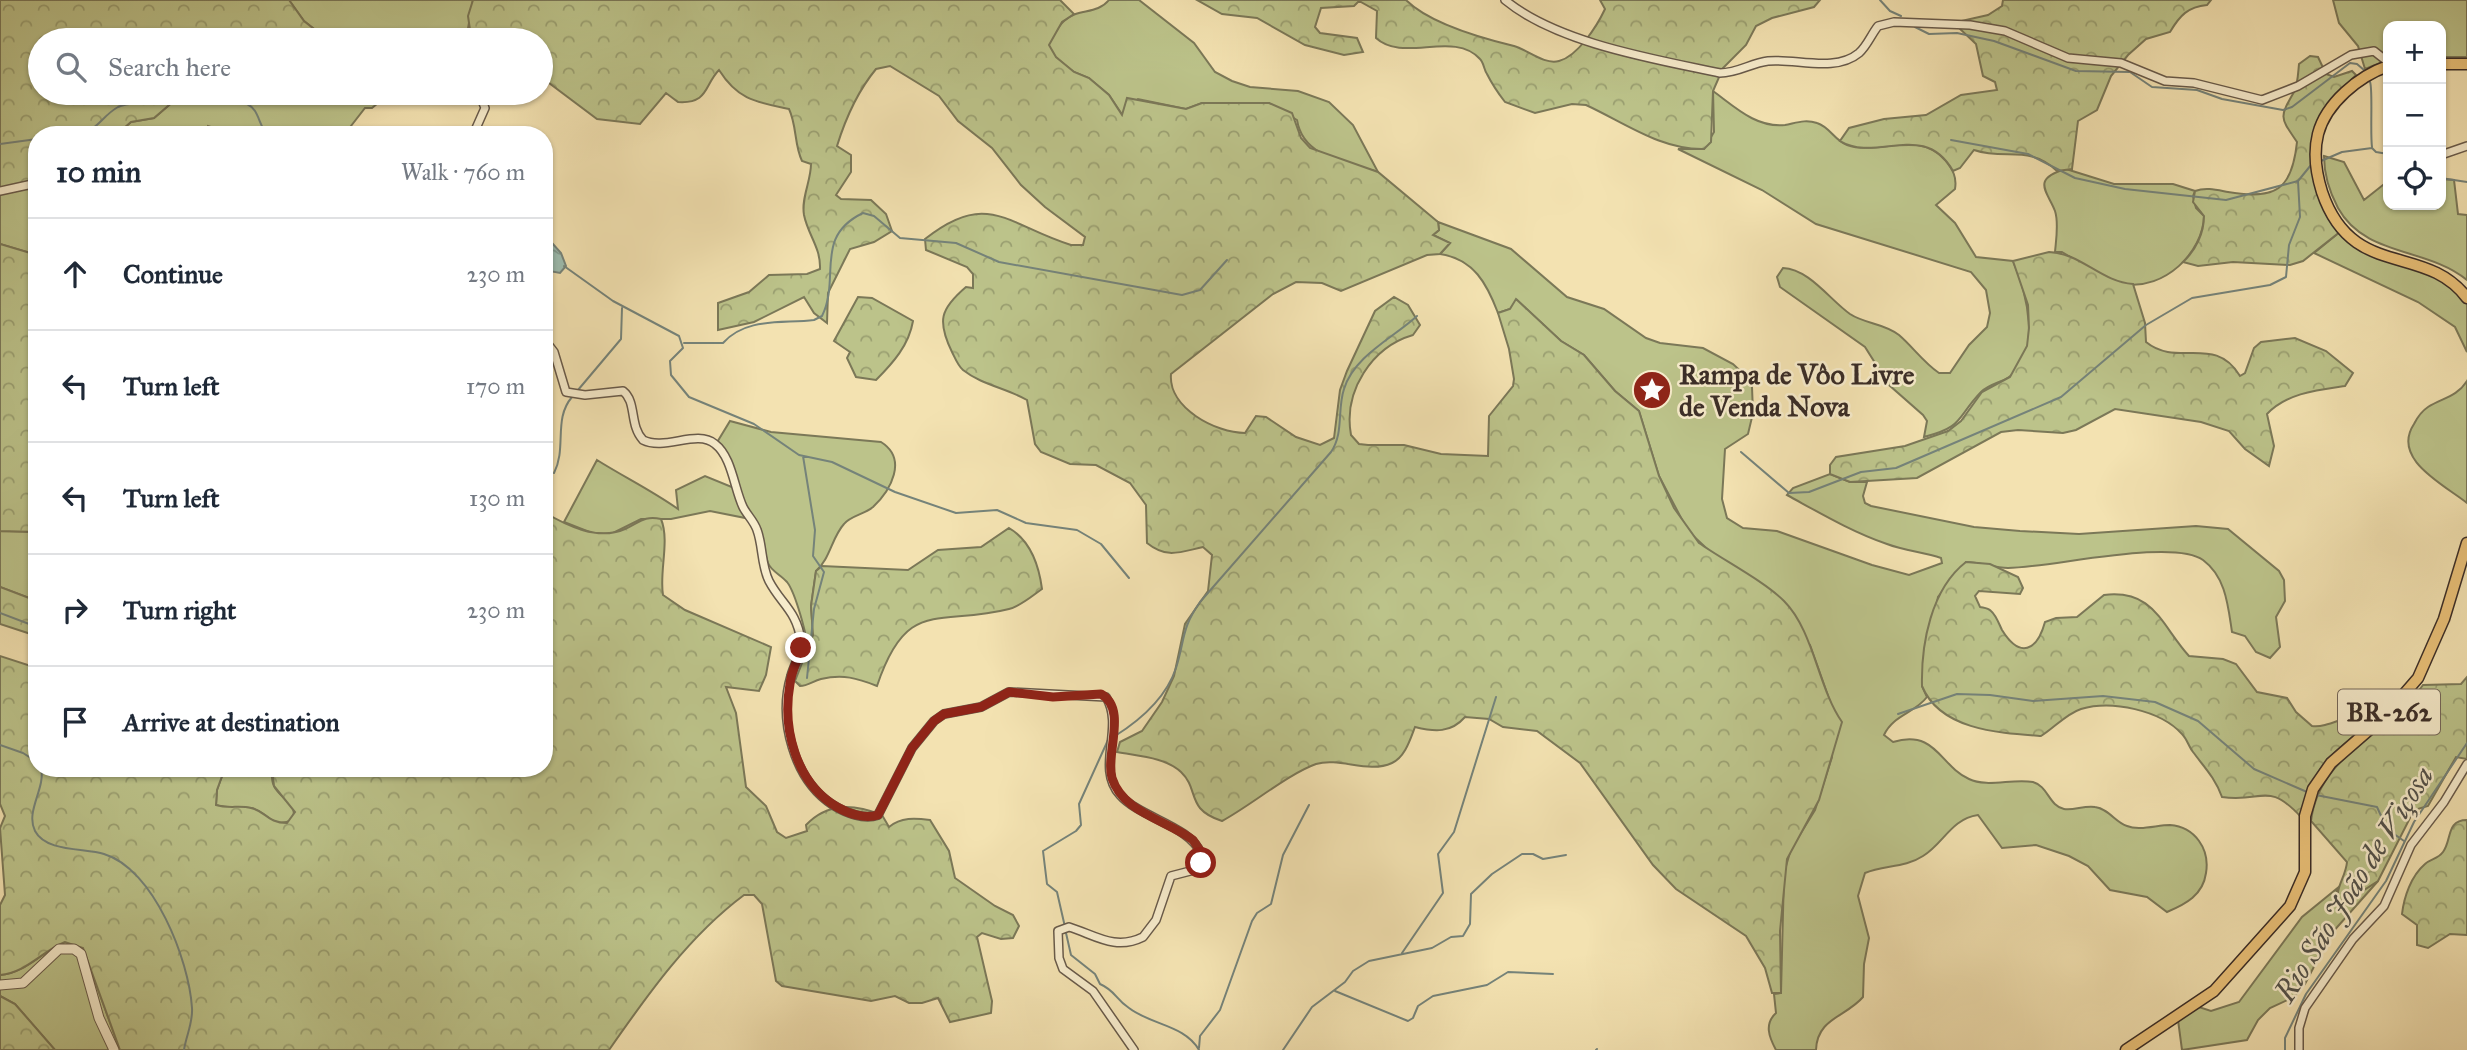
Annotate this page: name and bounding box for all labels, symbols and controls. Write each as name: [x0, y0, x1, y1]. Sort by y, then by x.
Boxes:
map controls: [2383, 21, 2446, 210]
button: +: [2383, 21, 2446, 84]
search box: [28, 28, 553, 105]
icon: search: [52, 48, 90, 86]
text: Search here: [108, 51, 231, 83]
button: −: [2383, 84, 2446, 147]
button: locate: [2383, 147, 2446, 210]
text: 10 min: [56, 154, 141, 190]
text: Walk · 760 m: [401, 158, 525, 186]
icon: ahead: [56, 255, 94, 293]
text: Continue: [123, 258, 223, 290]
text: 230 m: [467, 260, 525, 288]
place label: Rampa de Vôo Livre de Venda Nova: [1679, 357, 1915, 424]
icon: left: [56, 367, 94, 405]
place icon: Rampa de Vôo Livre de Venda Nova: [1631, 369, 1673, 411]
text: Turn left: [123, 370, 219, 402]
text: 170 m: [466, 372, 525, 400]
icon: left: [56, 479, 94, 517]
text: Turn left: [123, 482, 219, 514]
text: 130 m: [469, 484, 525, 512]
icon: right: [56, 591, 94, 629]
text: Turn right: [123, 594, 236, 626]
text: 230 m: [467, 596, 525, 624]
route end: [785, 632, 816, 663]
road number: BR-262: [2338, 690, 2440, 734]
icon: arrive: [56, 703, 94, 741]
text: Arrive at destination: [123, 706, 340, 738]
water label: Rio São João de Viçosa: [2266, 759, 2441, 1009]
route start: [1185, 847, 1216, 878]

